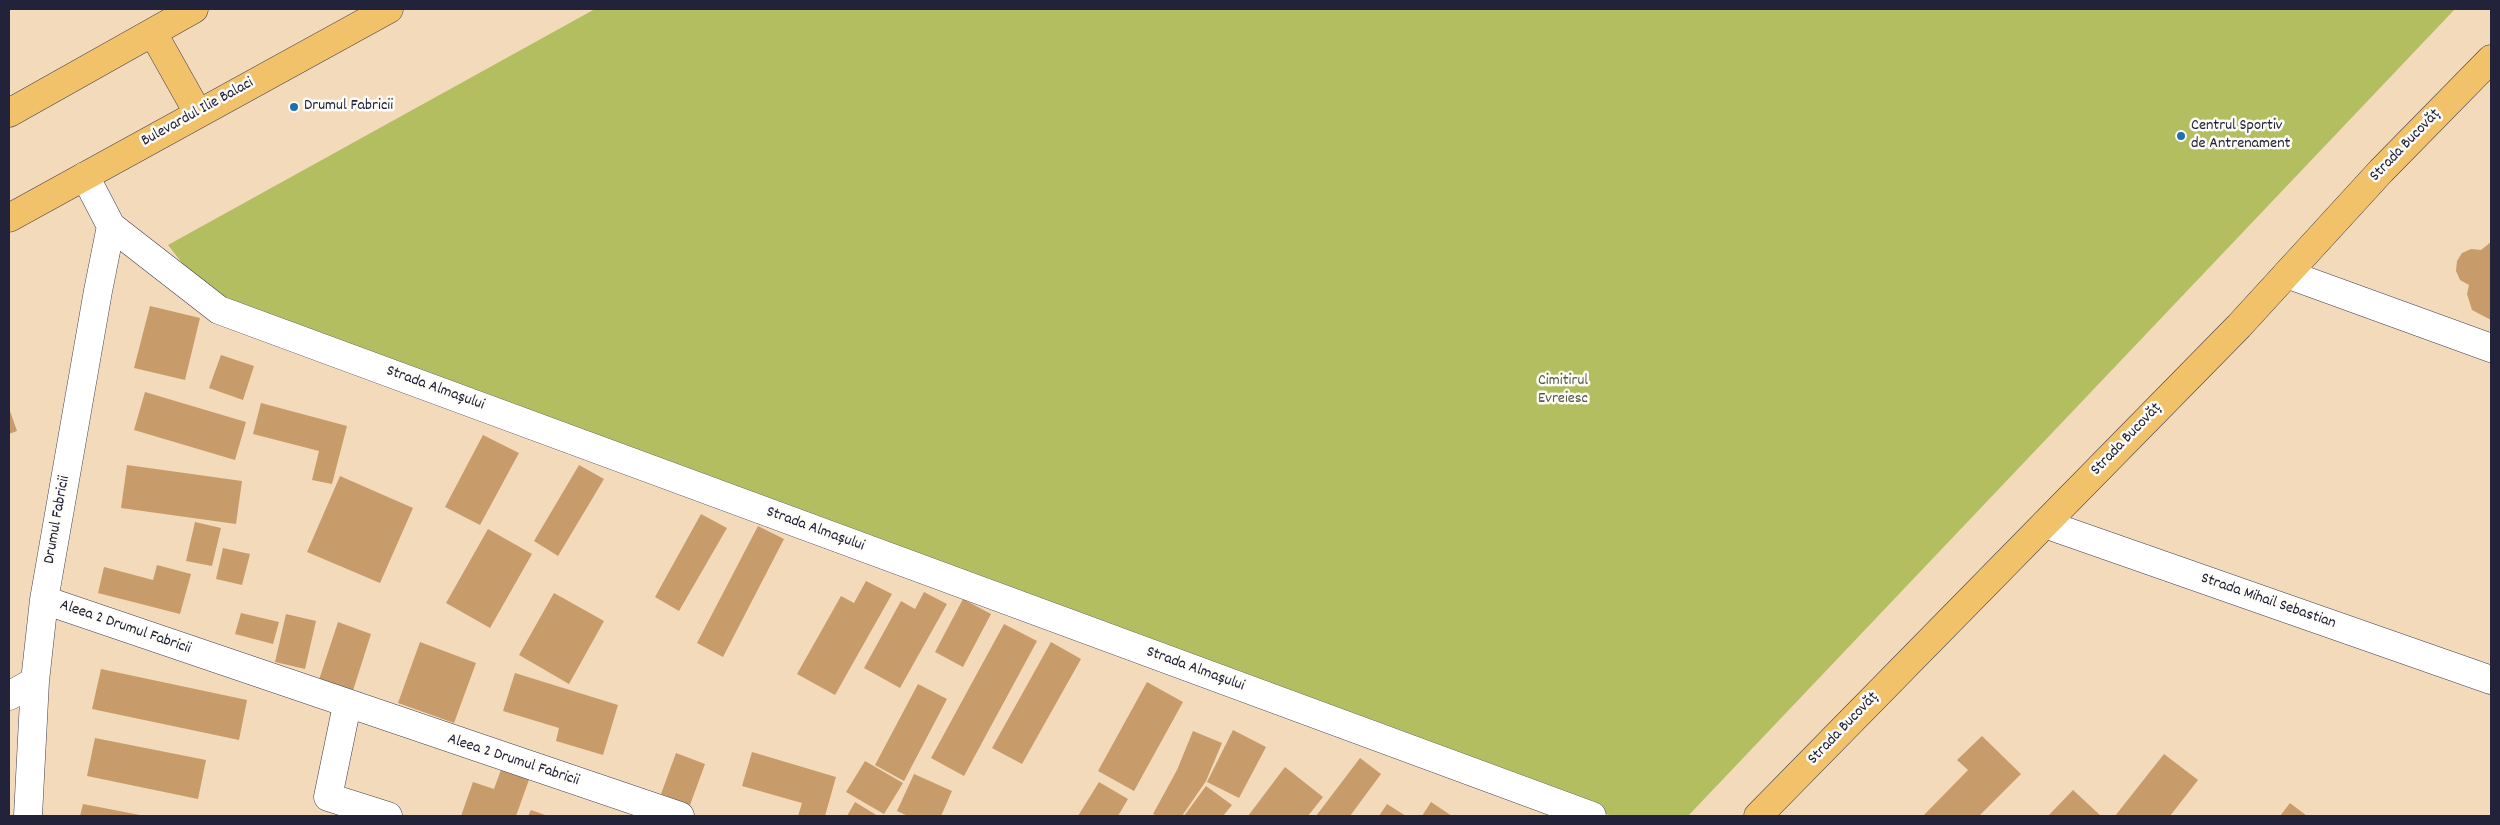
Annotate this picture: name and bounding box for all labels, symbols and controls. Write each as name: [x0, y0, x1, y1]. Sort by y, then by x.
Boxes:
street label: Bulevardul Ilie Balaci: [138, 74, 258, 152]
place label: Drumul Fabricii: [304, 97, 393, 117]
marker: Drumul Fabricii: [288, 101, 300, 113]
street label: Strada Bucovăț: [2367, 106, 2445, 186]
place label: Centrul Sportiv de Antrenament: [2191, 117, 2290, 155]
marker: Centrul Sportiv de Antrenament: [2175, 130, 2187, 142]
street label: Strada Almașului: [383, 362, 487, 416]
park label: Cimitirul Evreiesc: [1538, 372, 1588, 410]
street label: Strada Bucovăț: [2088, 400, 2166, 480]
street label: Drumul Fabricii: [41, 474, 75, 566]
street label: Strada Almașului: [763, 503, 867, 557]
street label: Strada Mihail Sebastian: [2198, 570, 2338, 634]
street label: Aleea 2 Drumul Fabricii: [57, 597, 193, 659]
street label: Strada Almașului: [1143, 643, 1247, 697]
street label: Strada Bucovăț: [1805, 689, 1883, 769]
street label: Aleea 2 Drumul Fabricii: [445, 731, 581, 791]

